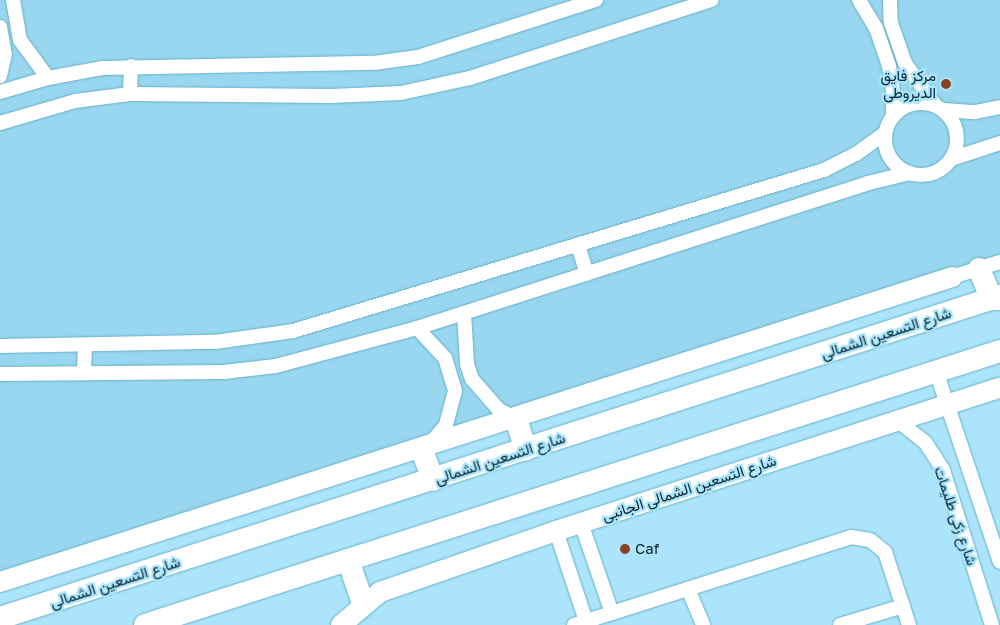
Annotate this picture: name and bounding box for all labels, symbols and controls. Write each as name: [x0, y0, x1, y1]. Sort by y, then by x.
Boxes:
place label: مركز فايق الديروطى: [880, 66, 936, 101]
marker: مركز فايق الديروطى: [940, 78, 952, 90]
street label: شارع التسعين الشمالى: [819, 303, 953, 363]
street label: شارع التسعين الشمالى: [433, 428, 567, 488]
street label: شارع التسعين الشمالى الجانبى: [600, 451, 778, 525]
street label: شارع زكى طليمات: [931, 464, 981, 568]
place label: Caf: [635, 540, 659, 558]
marker: Caf: [619, 543, 631, 555]
street label: شارع التسعين الشمالى: [48, 552, 182, 612]

